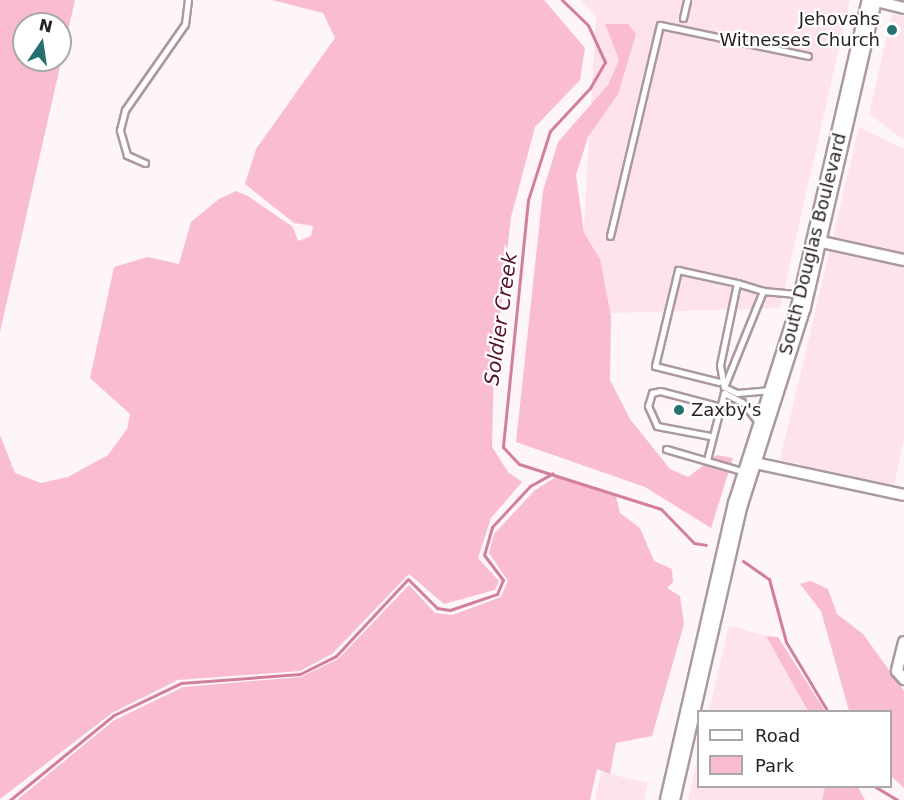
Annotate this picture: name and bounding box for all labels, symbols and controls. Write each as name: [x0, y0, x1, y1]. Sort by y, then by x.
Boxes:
place label: Jehovahs Witnesses Church: [719, 9, 880, 52]
north arrow: [12, 12, 72, 72]
text: N: [37, 15, 54, 37]
marker: Jehovahs Witnesses Church: [885, 23, 899, 37]
street label: South Douglas Boulevard: [775, 131, 851, 357]
water label: Soldier Creek: [480, 251, 522, 387]
place label: Zaxby's: [691, 399, 761, 421]
marker: Zaxby's: [672, 403, 686, 417]
legend: [697, 710, 892, 788]
text: Road: [755, 725, 800, 746]
text: Park: [755, 755, 794, 776]

